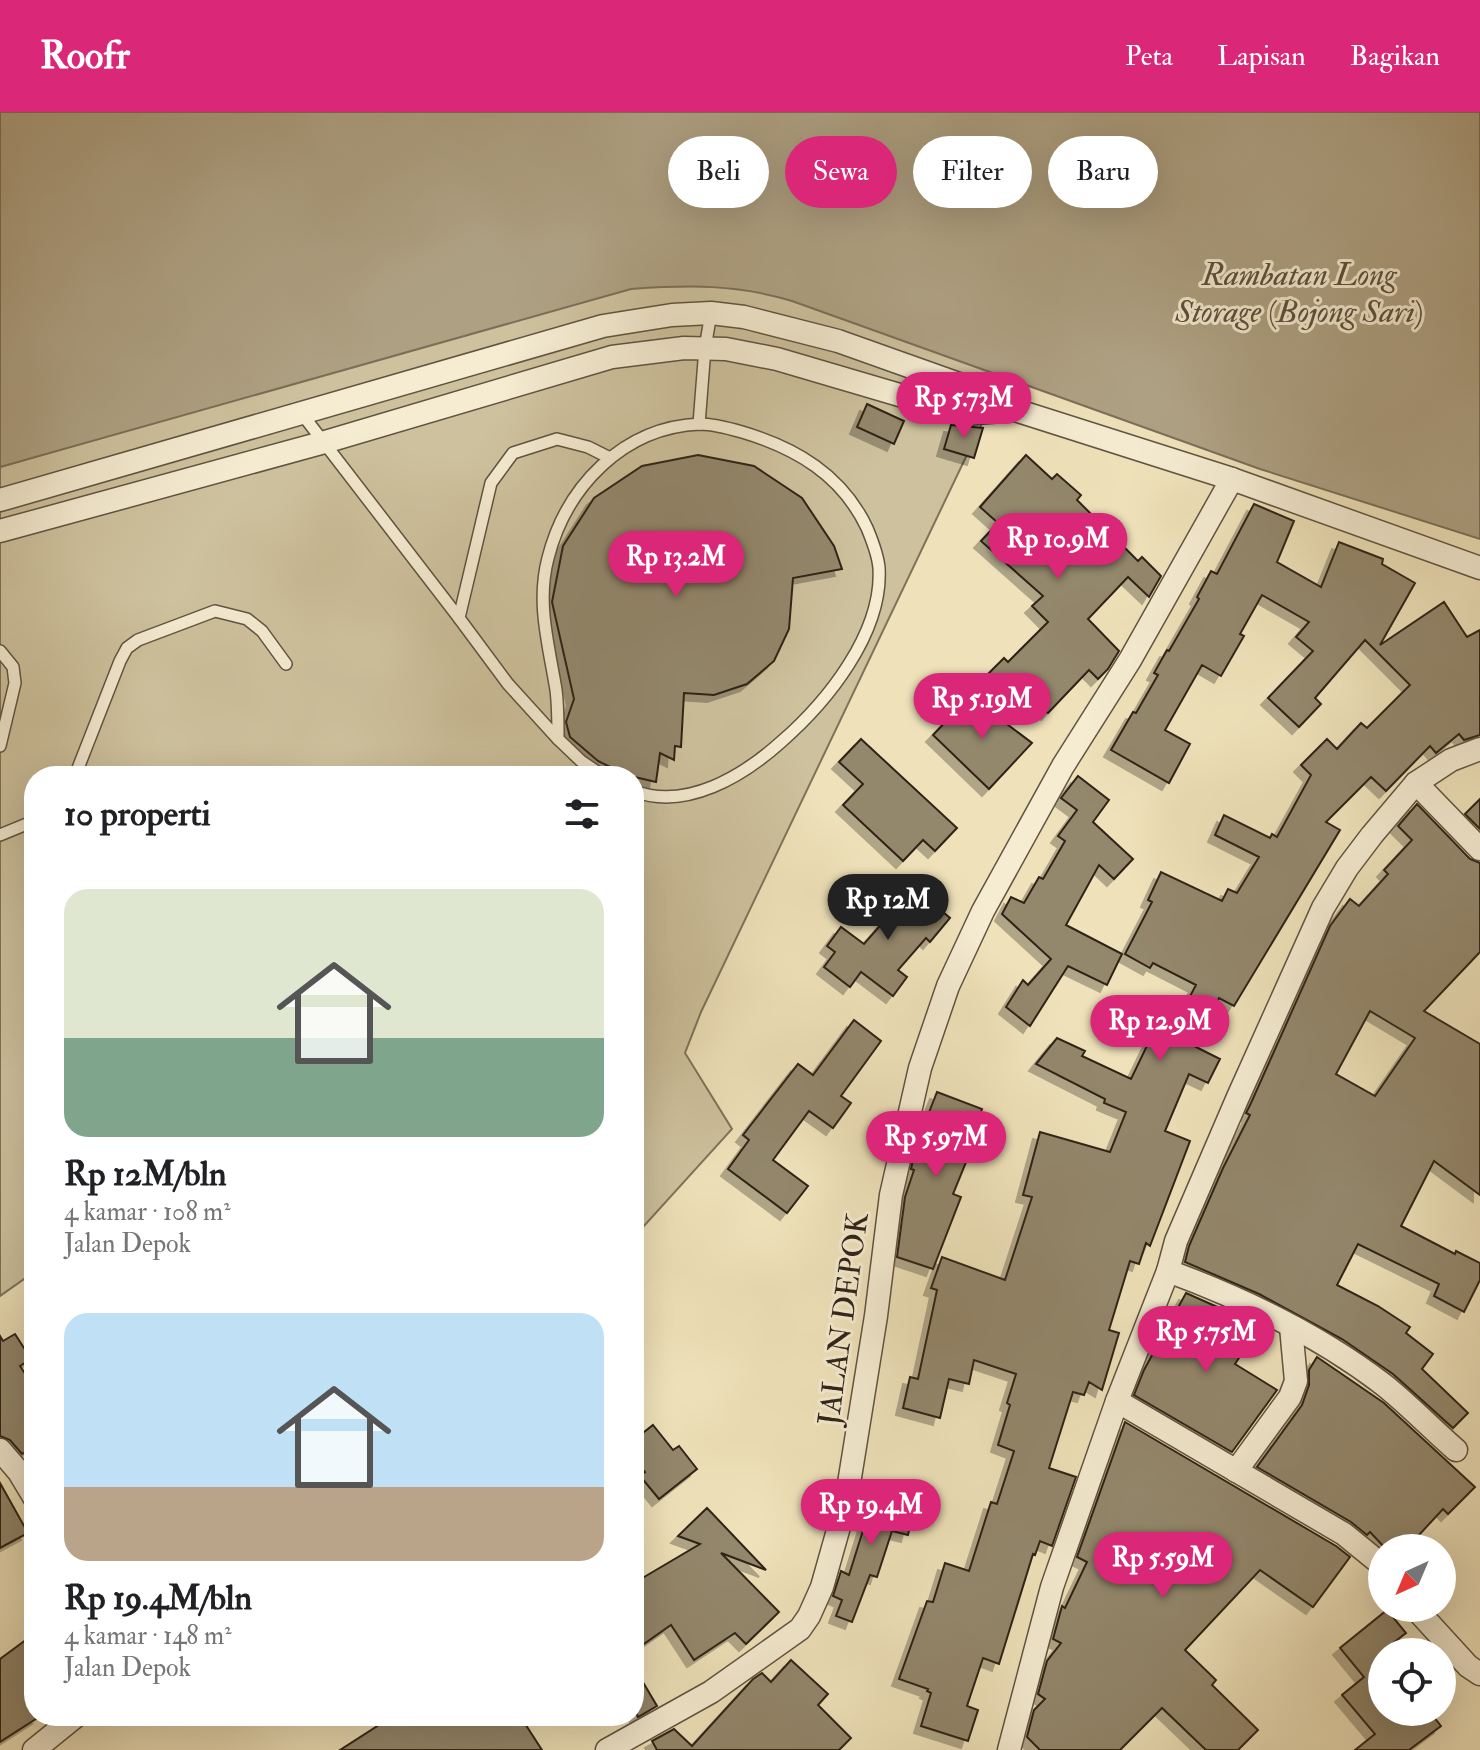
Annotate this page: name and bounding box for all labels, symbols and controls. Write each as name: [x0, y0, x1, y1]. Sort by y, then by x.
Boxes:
text: Roofr: [40, 32, 130, 80]
text: Peta: [1125, 39, 1173, 74]
text: Lapisan: [1217, 39, 1306, 74]
text: Bagikan: [1350, 39, 1440, 74]
chip: Beli: [668, 136, 769, 208]
chip: Sewa: [785, 136, 897, 208]
chip: Filter: [913, 136, 1032, 208]
chip: Baru: [1048, 136, 1158, 208]
water label: Rambatan Long Storage (Bojong Sari): [1174, 255, 1423, 332]
pin: Rp 5.73M: [881, 372, 1047, 440]
text: Rp 5.73M: [914, 382, 1014, 414]
pin: Rp 10.9M: [975, 513, 1141, 581]
text: Rp 10.9M: [1006, 523, 1110, 555]
pin: Rp 13.2M: [593, 531, 759, 599]
text: Rp 13.2M: [626, 541, 726, 573]
pin: Rp 5.19M: [899, 673, 1065, 741]
text: Rp 5.19M: [932, 683, 1032, 715]
icon: filters: [560, 792, 604, 836]
text: 10 properti: [64, 793, 211, 836]
pin: Rp 12M: [823, 874, 953, 942]
text: Rp 12M: [846, 884, 930, 916]
icon: home: [262, 941, 406, 1085]
pin: Rp 12.9M: [1077, 995, 1243, 1063]
text: Rp 12.9M: [1108, 1005, 1212, 1037]
pin: Rp 5.97M: [853, 1111, 1019, 1179]
text: Rp 5.97M: [884, 1121, 988, 1153]
text: Rp 12M/bln: [64, 1153, 227, 1196]
text: 4 kamar · 108 m²: [64, 1196, 231, 1228]
street label: JALAN DEPOK: [810, 1209, 877, 1429]
text: Jalan Depok: [64, 1228, 191, 1260]
pin: Rp 5.75M: [1123, 1306, 1289, 1374]
text: Rp 5.75M: [1156, 1316, 1256, 1348]
icon: home: [262, 1365, 406, 1509]
pin: Rp 19.4M: [788, 1479, 954, 1547]
text: Rp 19.4M: [819, 1489, 923, 1521]
pin: Rp 5.59M: [1080, 1532, 1246, 1600]
north arrow: [1368, 1534, 1456, 1622]
map controls: [1368, 1534, 1456, 1726]
text: Rp 5.59M: [1112, 1542, 1214, 1574]
text: Rp 19.4M/bln: [64, 1577, 252, 1620]
text: 4 kamar · 148 m²: [64, 1620, 231, 1652]
button: locate: [1368, 1638, 1456, 1726]
text: Jalan Depok: [64, 1652, 191, 1684]

